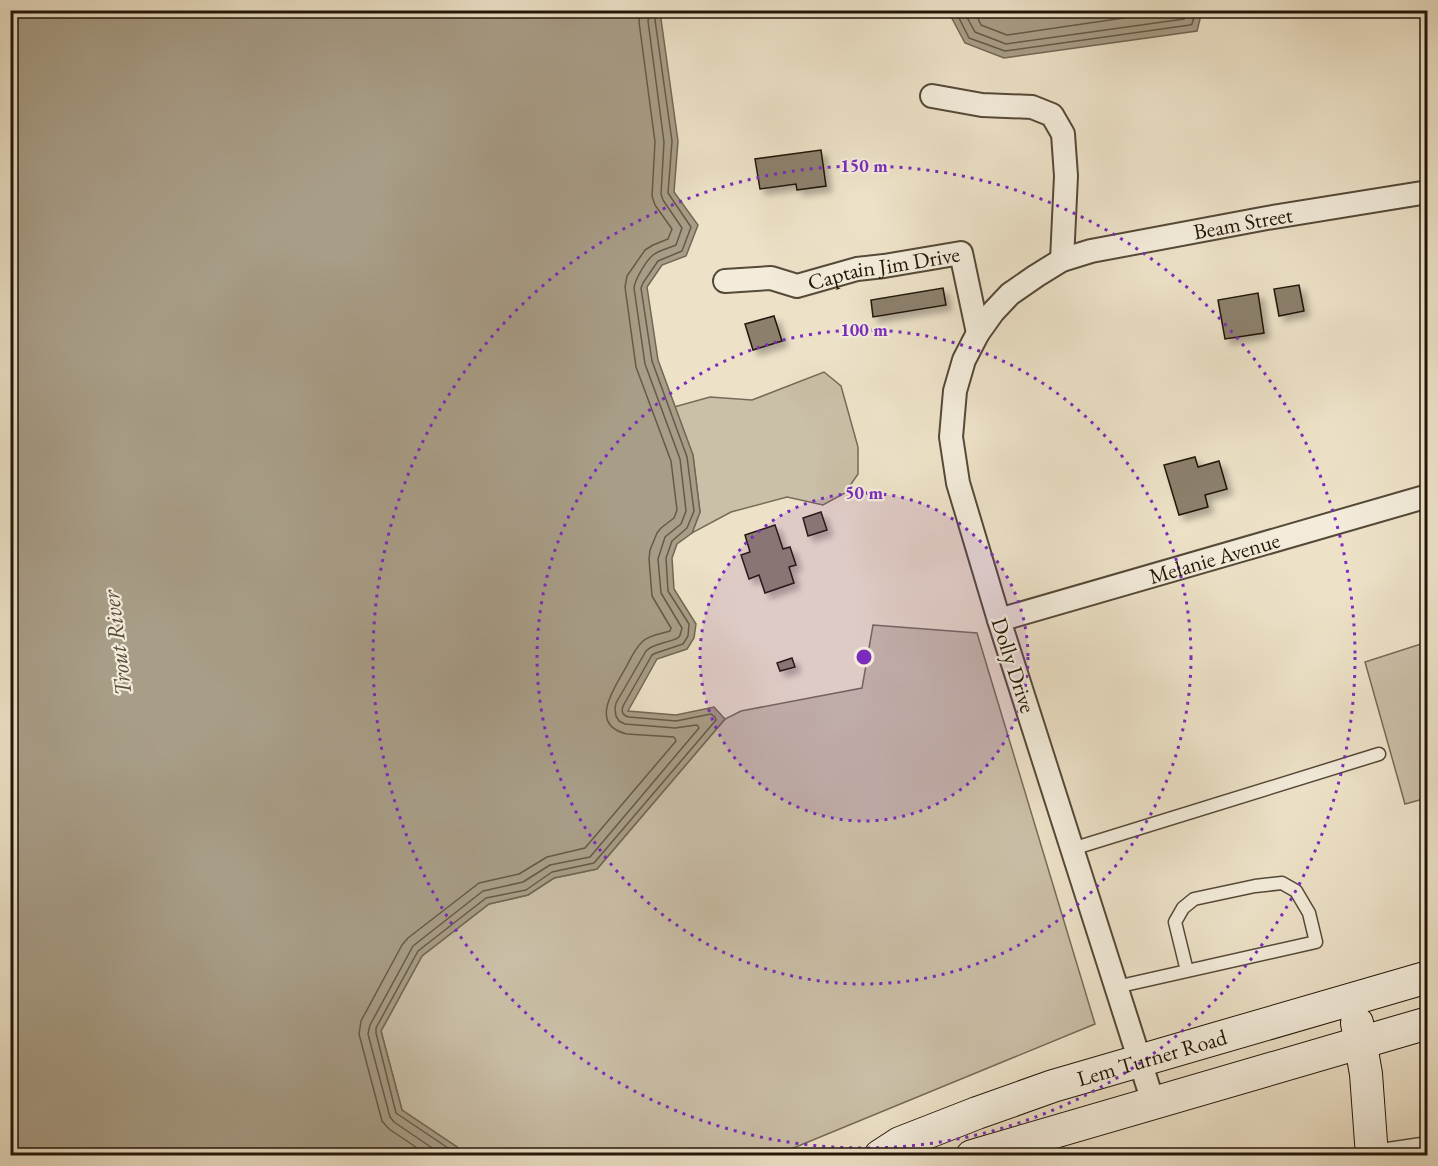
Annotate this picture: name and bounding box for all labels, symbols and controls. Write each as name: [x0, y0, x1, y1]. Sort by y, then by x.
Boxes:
text: 150 m: [840, 154, 888, 177]
street label: Beam Street: [1191, 200, 1295, 247]
street label: Captain Jim Drive: [804, 239, 962, 297]
text: 100 m: [840, 318, 888, 341]
text: 50 m: [845, 481, 883, 504]
street label: Melanie Avenue: [1145, 525, 1284, 591]
water label: Trout River: [94, 587, 138, 698]
street label: Dolly Drive: [984, 614, 1043, 717]
centre of rings: [854, 647, 874, 667]
street label: Lem Turner Road: [1074, 1022, 1231, 1093]

